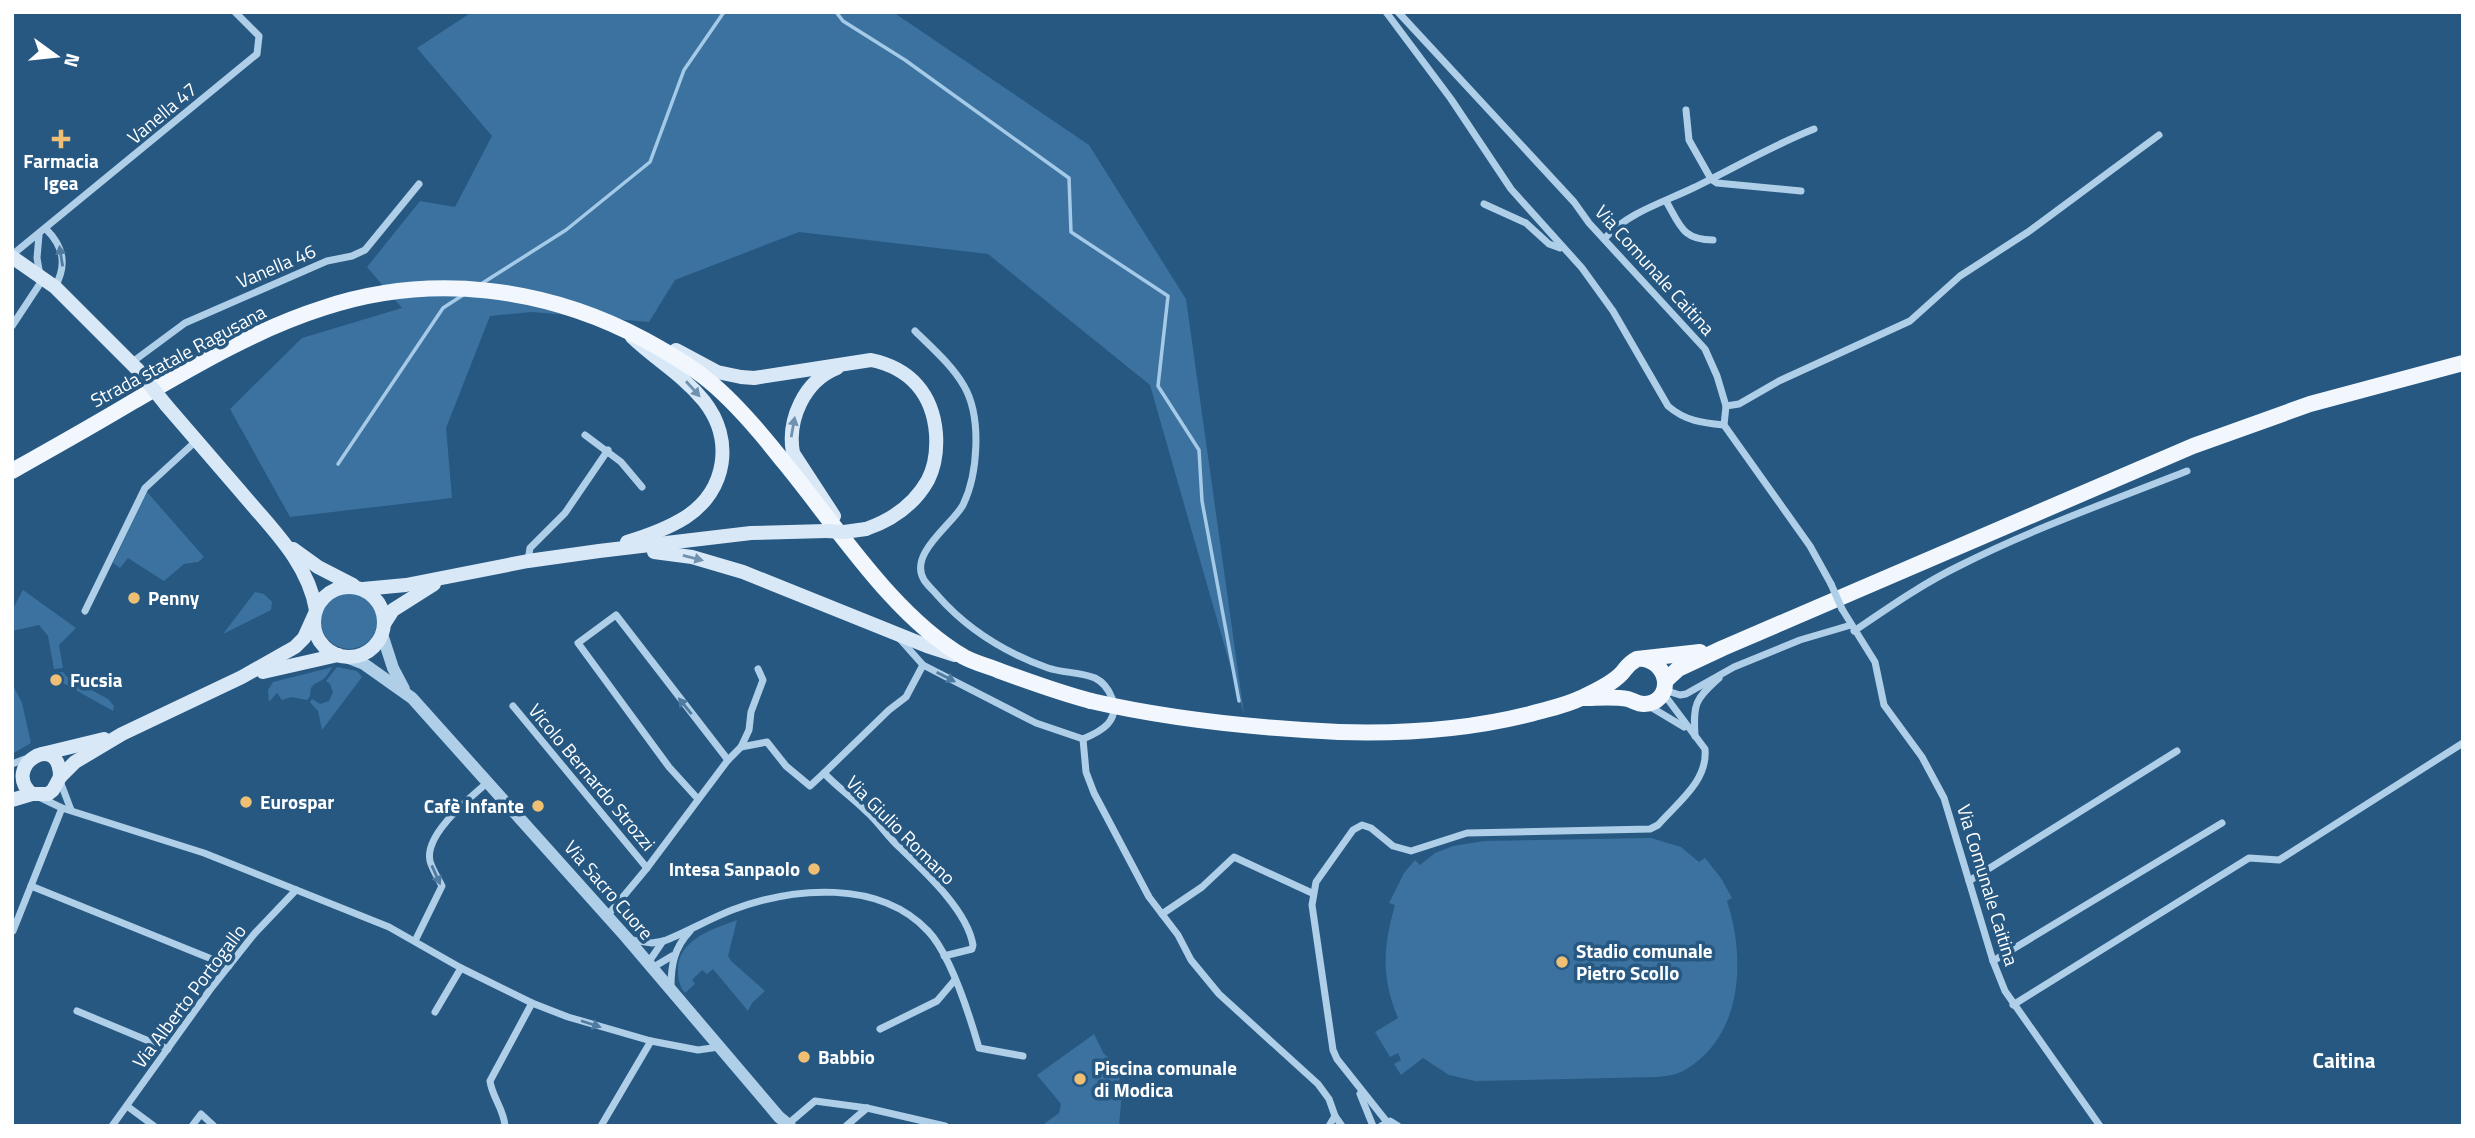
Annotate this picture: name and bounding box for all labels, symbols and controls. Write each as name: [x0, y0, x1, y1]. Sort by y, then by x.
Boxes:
north arrow: [21, 21, 91, 91]
text: N: [57, 50, 89, 71]
street label: Vanella 47: [120, 75, 203, 151]
marker: Farmacia Igea: [53, 131, 69, 147]
place label: Farmacia Igea: [23, 146, 99, 197]
street label: Via Comunale Caitina: [1589, 198, 1723, 342]
street label: Vanella 46: [232, 236, 320, 295]
one-way arrow: [55, 245, 66, 267]
street label: Strada statale Ragusana: [85, 297, 271, 414]
one-way arrow: [685, 380, 701, 397]
one-way arrow: [788, 416, 799, 438]
one-way arrow: [682, 553, 704, 564]
place label: Penny: [148, 583, 200, 612]
marker: Penny: [126, 590, 142, 606]
place label: Fucsia: [70, 665, 123, 694]
one-way arrow: [937, 671, 956, 683]
marker: Fucsia: [48, 672, 64, 688]
street label: Vicolo Bernardo Strozzi: [522, 697, 663, 857]
one-way arrow: [678, 698, 693, 715]
street label: Via Giulio Romano: [840, 768, 963, 891]
place label: Eurospar: [260, 787, 334, 816]
place label: Cafè Infante: [424, 791, 524, 820]
marker: Eurospar: [238, 794, 254, 810]
marker: Cafè Infante: [530, 798, 546, 814]
street label: Via Comunale Caitina: [1950, 801, 2027, 970]
street label: Via Sacro Cuore: [558, 833, 661, 946]
place label: Intesa Sanpaolo: [669, 854, 800, 883]
marker: Intesa Sanpaolo: [806, 861, 822, 877]
one-way arrow: [431, 865, 442, 886]
street label: Via Alberto Portogallo: [125, 917, 253, 1074]
place label: Stadio comunale Pietro Scollo: [1576, 936, 1713, 987]
marker: Stadio comunale Pietro Scollo: [1554, 954, 1570, 970]
one-way arrow: [581, 1020, 602, 1030]
place label: Babbio: [818, 1042, 875, 1071]
district label: Caitina: [2313, 1044, 2376, 1076]
marker: Babbio: [796, 1049, 812, 1065]
place label: Piscina comunale di Modica: [1094, 1053, 1237, 1104]
marker: Piscina comunale di Modica: [1072, 1071, 1088, 1087]

